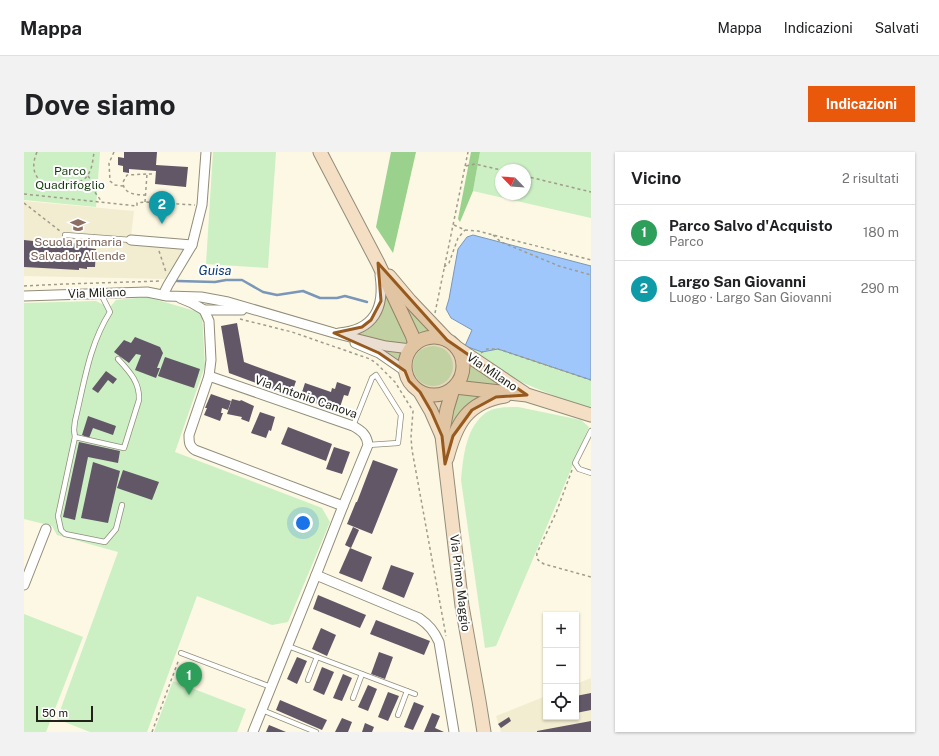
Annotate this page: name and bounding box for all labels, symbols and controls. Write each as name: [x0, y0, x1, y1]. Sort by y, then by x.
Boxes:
text: Mappa: [20, 17, 82, 39]
text: Mappa: [717, 20, 762, 36]
text: Indicazioni: [784, 20, 853, 36]
text: Salvati: [875, 20, 919, 36]
button: Indicazioni: [808, 86, 915, 122]
text: Dove siamo: [24, 88, 176, 121]
park label: Parco Quadrifoglio: [35, 164, 105, 192]
north arrow: [495, 164, 531, 200]
text: Vicino: [631, 168, 681, 188]
text: 2 risultati: [842, 171, 899, 186]
pin: 2: [149, 191, 175, 224]
school or university icon: Scuola primaria Salvador Allende: [69, 216, 87, 234]
text: Parco Salvo d'Acquisto: [669, 217, 833, 234]
text: 1: [641, 225, 647, 240]
text: 180 m: [863, 225, 899, 240]
text: Parco: [669, 234, 704, 249]
place label: Scuola primaria Salvador Allende: [30, 235, 126, 263]
water label: Guisa: [198, 263, 232, 278]
text: Largo San Giovanni: [669, 273, 806, 290]
text: 2: [640, 281, 648, 296]
text: 290 m: [861, 281, 899, 296]
street label: Via Milano: [68, 285, 127, 301]
text: Luogo · Largo San Giovanni: [669, 290, 832, 305]
street label: Via Milano: [464, 350, 520, 394]
street label: Via Antonio Canova: [253, 373, 359, 421]
your location: [293, 513, 313, 533]
street label: Via Primo Maggio: [447, 534, 473, 633]
map controls: [543, 612, 579, 720]
button: +: [543, 612, 579, 648]
button: −: [543, 648, 579, 684]
pin: 1: [176, 662, 202, 695]
button: locate: [543, 684, 579, 720]
scale bar: [36, 704, 93, 723]
text: 50 m: [42, 707, 68, 719]

